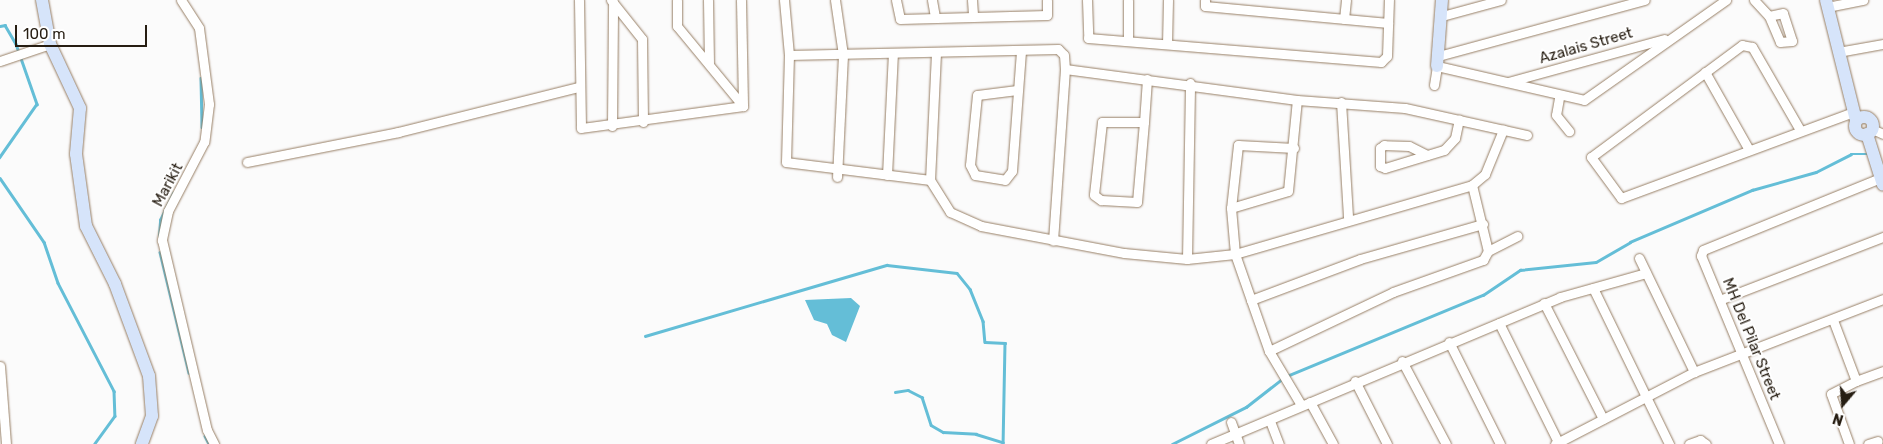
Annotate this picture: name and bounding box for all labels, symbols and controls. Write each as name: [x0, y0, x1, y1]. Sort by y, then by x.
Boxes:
scale bar: [18, 15, 150, 47]
street label: Azalais Street: [1537, 24, 1635, 68]
text: 100 m: [23, 25, 65, 43]
street label: Marikit: [149, 160, 187, 210]
street label: MH Del Pilar Street: [1718, 275, 1784, 403]
north arrow: [1818, 379, 1868, 429]
text: N: [1831, 409, 1846, 428]

